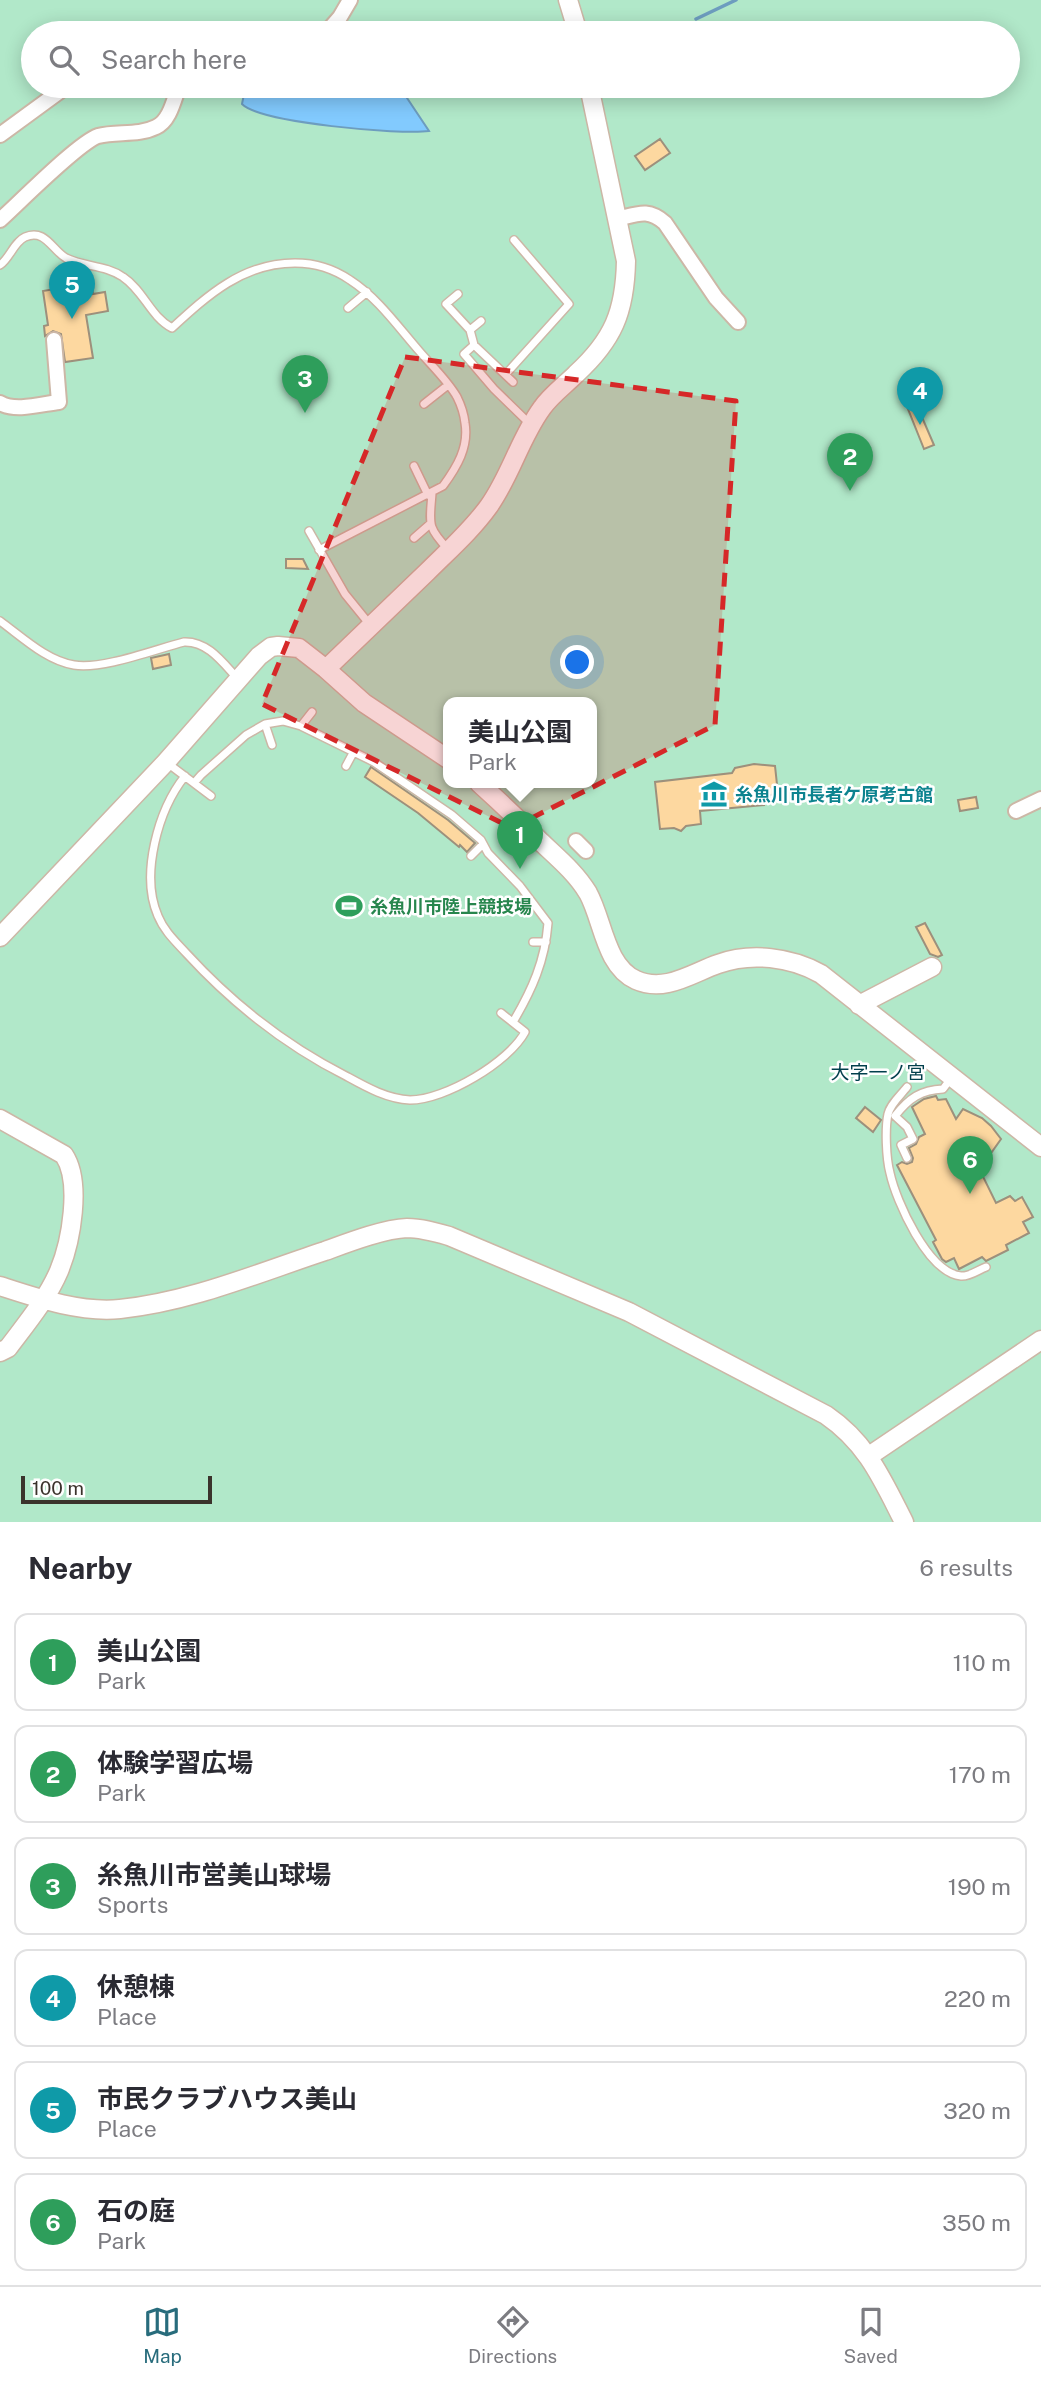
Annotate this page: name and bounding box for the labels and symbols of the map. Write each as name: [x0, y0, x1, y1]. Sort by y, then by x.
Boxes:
pin: 5: [49, 261, 95, 319]
pin: 3: [282, 355, 328, 413]
pin: 4: [897, 367, 943, 425]
pin: 2: [827, 433, 873, 491]
your location: [560, 645, 594, 679]
museum icon: 糸魚川市長者ケ原考古館: [699, 779, 729, 809]
place label: 糸魚川市長者ケ原考古館: [735, 784, 933, 805]
pin: 1: [497, 811, 543, 869]
sports icon: 糸魚川市陸上競技場: [334, 891, 364, 921]
place label: 糸魚川市陸上競技場: [370, 896, 532, 917]
district label: 大字一ノ宮: [830, 1061, 926, 1083]
pin: 6: [947, 1136, 993, 1194]
scale bar: [21, 1473, 212, 1505]

